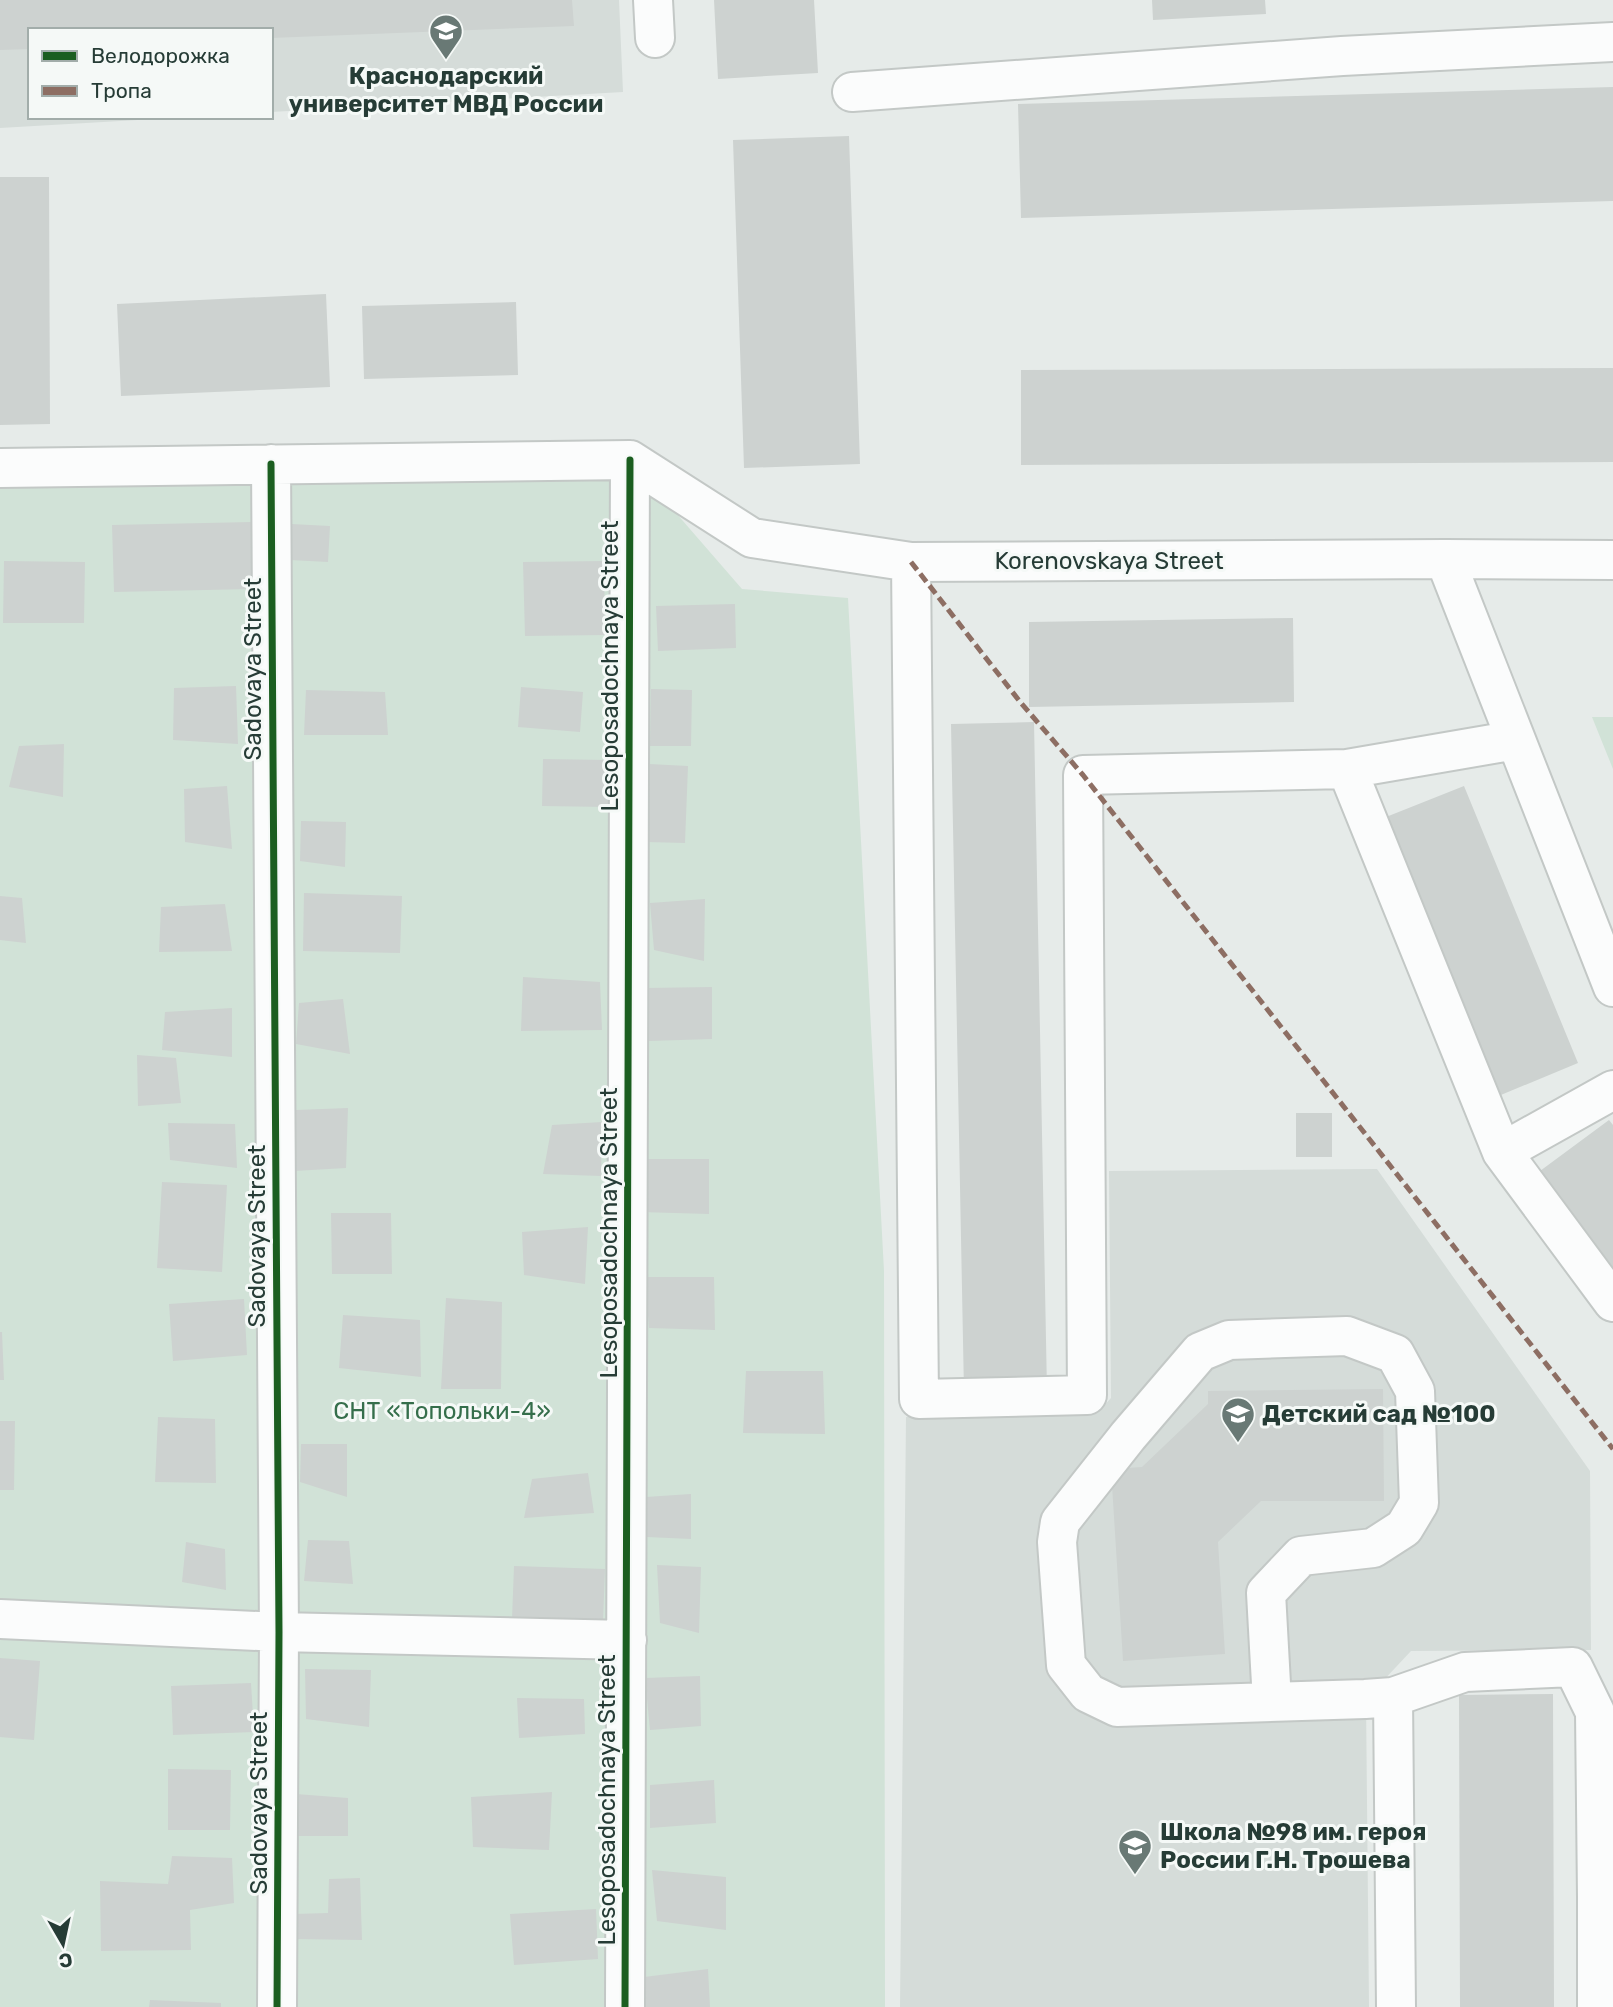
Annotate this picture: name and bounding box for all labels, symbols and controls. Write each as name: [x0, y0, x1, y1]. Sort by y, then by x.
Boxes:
school or university icon: Краснодарский университет МВД России: [427, 12, 465, 61]
legend: [28, 28, 273, 119]
text: Велодорожка: [91, 43, 230, 68]
place label: Краснодарский университет МВД России: [289, 62, 603, 118]
text: Тропа: [91, 78, 152, 103]
street label: Lesoposadochnaya Street: [596, 520, 624, 812]
street label: Korenovskaya Street: [994, 547, 1224, 575]
street label: Sadovaya Street: [239, 578, 267, 760]
street label: Lesoposadochnaya Street: [595, 1087, 623, 1379]
street label: Sadovaya Street: [243, 1145, 271, 1327]
school or university icon: Детский сад №100: [1219, 1395, 1257, 1444]
park label: СНТ «Топольки-4»: [333, 1397, 551, 1425]
place label: Детский сад №100: [1262, 1400, 1496, 1428]
street label: Lesoposadochnaya Street: [593, 1654, 621, 1946]
street label: Sadovaya Street: [245, 1712, 273, 1894]
place label: Школа №98 им. героя России Г.Н. Трошева: [1160, 1818, 1427, 1874]
school or university icon: Школа №98 им. героя России Г.Н. Трошева: [1116, 1827, 1154, 1876]
north arrow: [28, 1909, 98, 1979]
text: С: [57, 1948, 74, 1973]

